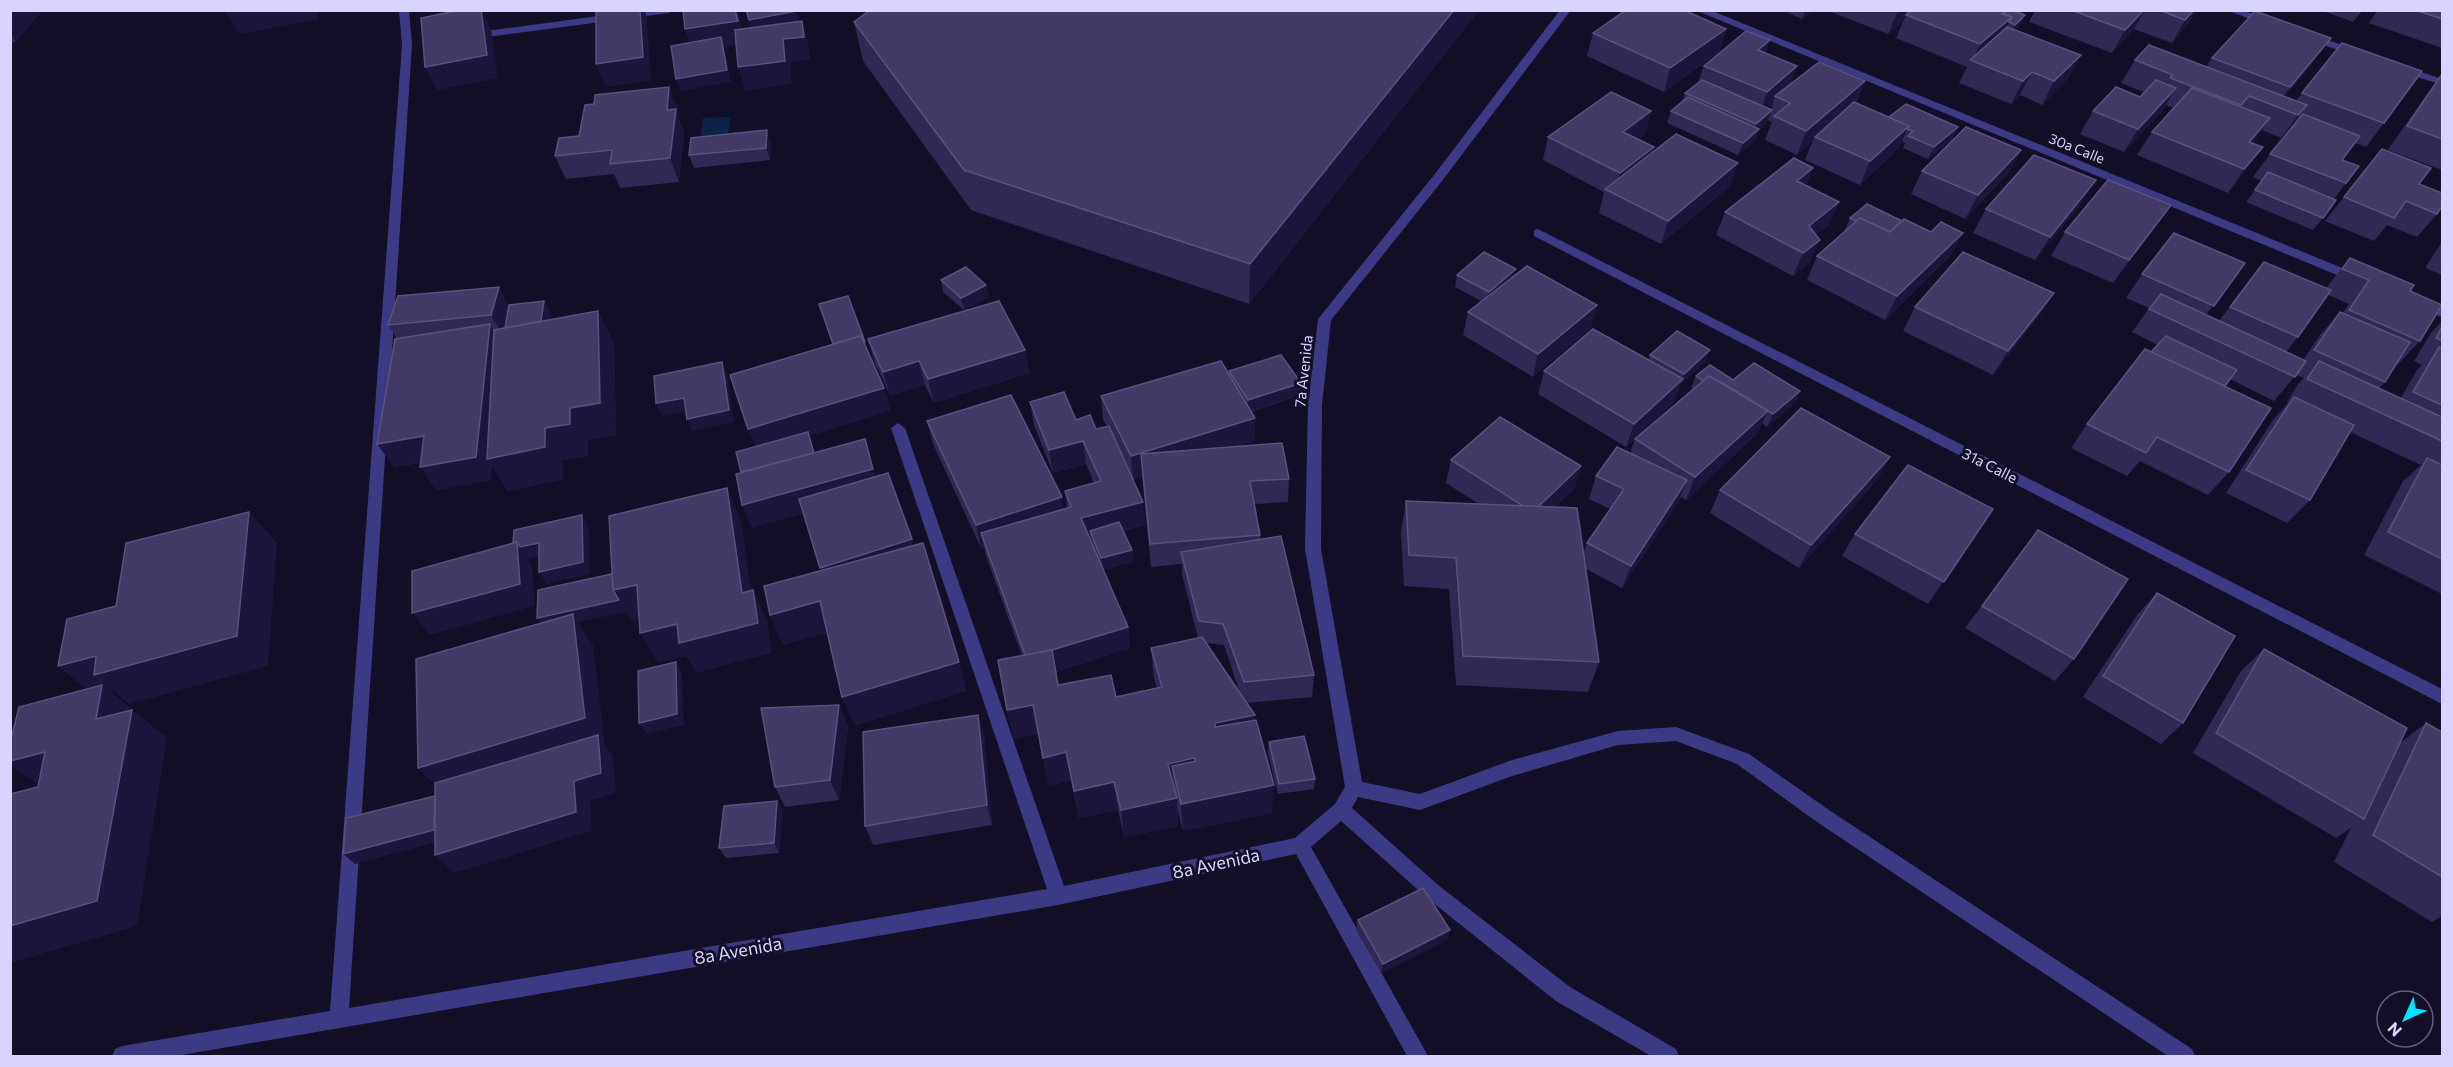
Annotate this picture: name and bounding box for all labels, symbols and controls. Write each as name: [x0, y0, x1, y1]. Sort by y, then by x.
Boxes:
street label: 30a Calle: [2047, 129, 2107, 167]
street label: 7a Avenida: [1290, 334, 1316, 408]
street label: 31a Calle: [1959, 444, 2021, 487]
street label: 8a Avenida: [1170, 843, 1262, 883]
street label: 8a Avenida: [692, 931, 784, 969]
north arrow: [2375, 989, 2435, 1049]
text: N: [2383, 1019, 2405, 1041]

